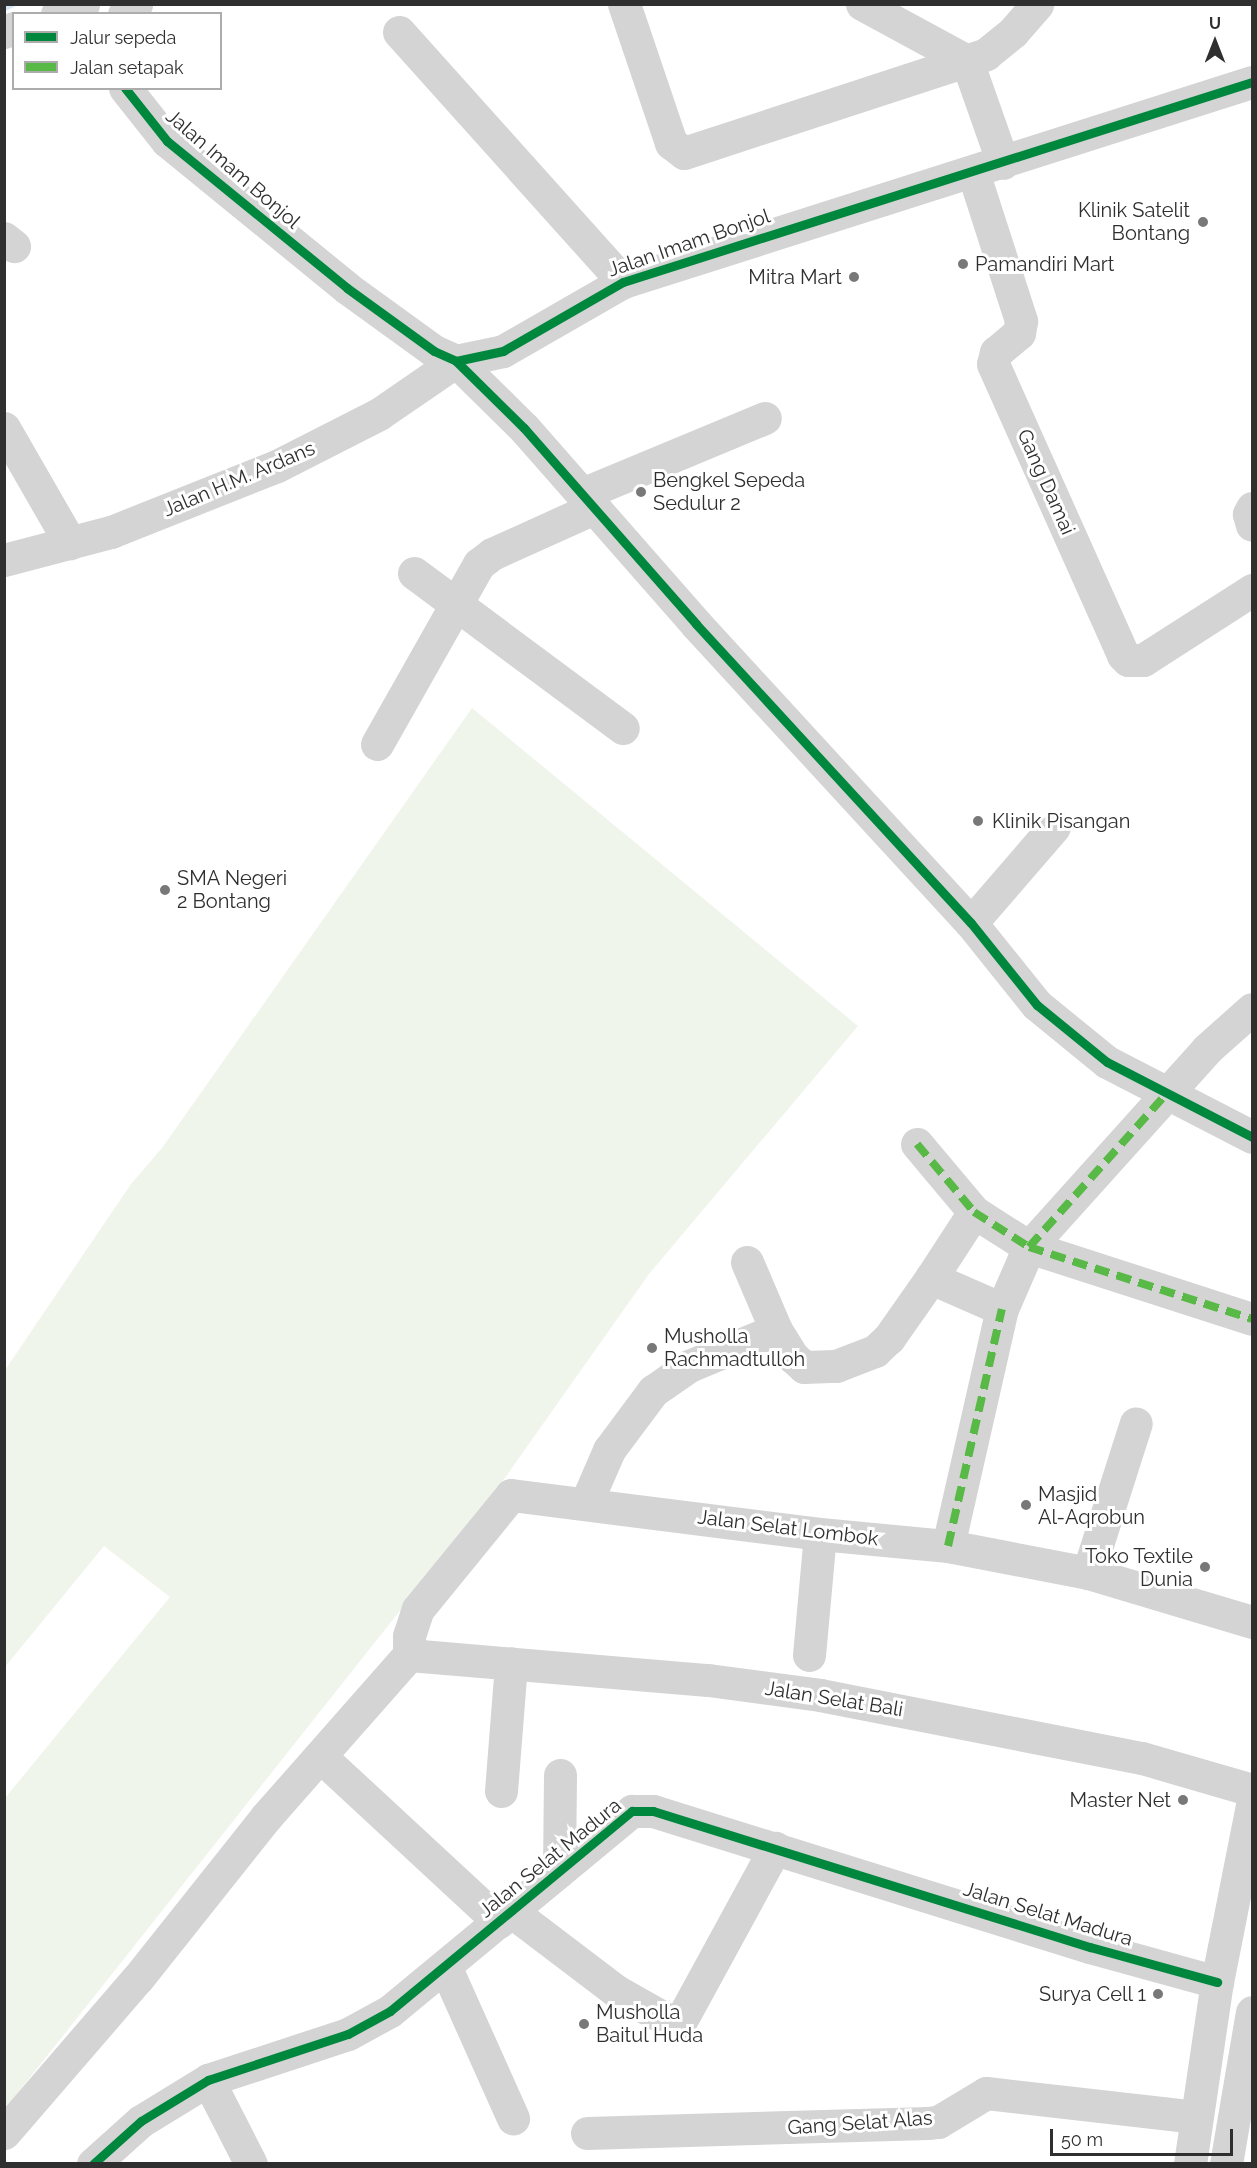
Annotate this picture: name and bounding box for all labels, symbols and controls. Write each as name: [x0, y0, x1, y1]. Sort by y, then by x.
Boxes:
legend: [12, 12, 222, 90]
north arrow: [1185, 12, 1245, 72]
text: U: [1209, 14, 1221, 33]
text: Jalur sepeda: [70, 27, 176, 48]
text: Jalan setapak: [70, 57, 184, 78]
street label: Jalan Imam Bonjol: [161, 104, 305, 234]
place label: Klinik Satelit Bontang: [1078, 198, 1190, 245]
street label: Jalan Imam Bonjol: [605, 204, 773, 282]
marker: Klinik Satelit Bontang: [1194, 213, 1212, 231]
place label: Pamandiri Mart: [975, 252, 1115, 276]
marker: Pamandiri Mart: [956, 257, 970, 271]
place label: Mitra Mart: [748, 265, 842, 289]
marker: Mitra Mart: [847, 270, 861, 284]
street label: Gang Damai: [1012, 425, 1080, 539]
street label: Jalan H.M. Ardans: [159, 436, 319, 522]
place label: Bengkel Sepeda Sedulur 2: [653, 468, 806, 515]
marker: Bengkel Sepeda Sedulur 2: [634, 485, 648, 499]
place label: Klinik Pisangan: [992, 809, 1130, 833]
marker: Klinik Pisangan: [969, 812, 987, 830]
place label: SMA Negeri 2 Bontang: [177, 867, 288, 914]
marker: SMA Negeri 2 Bontang: [158, 883, 172, 897]
place label: Musholla Rachmadtulloh: [664, 1324, 805, 1371]
marker: Musholla Rachmadtulloh: [645, 1341, 659, 1355]
place label: Masjid Al-Aqrobun: [1038, 1482, 1145, 1529]
marker: Masjid Al-Aqrobun: [1019, 1498, 1033, 1512]
street label: Jalan Selat Lombok: [696, 1505, 880, 1551]
place label: Toko Textile Dunia: [1084, 1544, 1193, 1591]
marker: Toko Textile Dunia: [1198, 1560, 1212, 1574]
street label: Jalan Selat Bali: [763, 1676, 905, 1722]
place label: Master Net: [1069, 1788, 1171, 1812]
street label: Jalan Selat Madura: [474, 1793, 626, 1923]
marker: Master Net: [1176, 1793, 1190, 1807]
street label: Jalan Selat Madura: [960, 1877, 1136, 1951]
place label: Surya Cell 1: [1038, 1982, 1146, 2006]
marker: Surya Cell 1: [1151, 1987, 1165, 2001]
place label: Musholla Baitul Huda: [596, 2000, 704, 2047]
marker: Musholla Baitul Huda: [577, 2017, 591, 2031]
street label: Gang Selat Alas: [786, 2106, 934, 2140]
scale bar: [1053, 2117, 1236, 2155]
text: 50 m: [1061, 2129, 1103, 2150]

